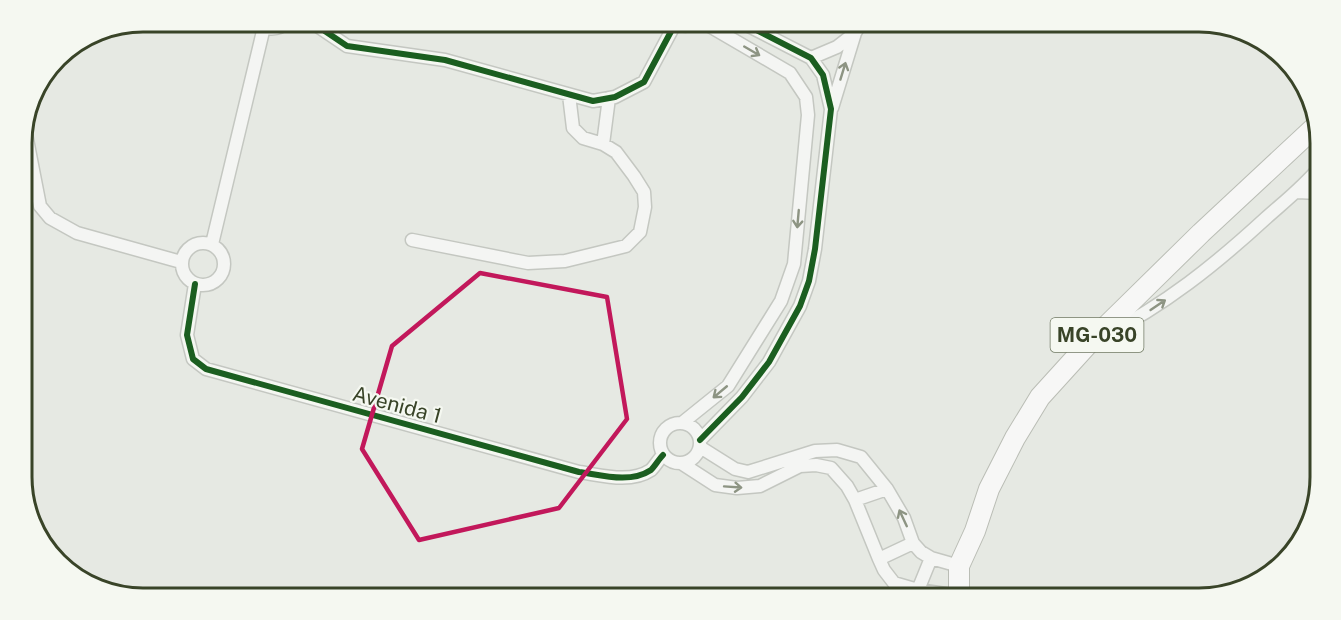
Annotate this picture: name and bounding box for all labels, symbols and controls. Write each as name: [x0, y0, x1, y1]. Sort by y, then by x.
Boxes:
one-way arrow: [743, 45, 760, 57]
one-way arrow: [838, 62, 849, 81]
one-way arrow: [792, 208, 803, 228]
one-way arrow: [1150, 299, 1166, 311]
road number: MG-030: [1050, 318, 1144, 352]
street label: Avenida 1: [350, 381, 444, 428]
one-way arrow: [712, 386, 728, 399]
one-way arrow: [723, 482, 742, 493]
one-way arrow: [897, 510, 909, 528]

